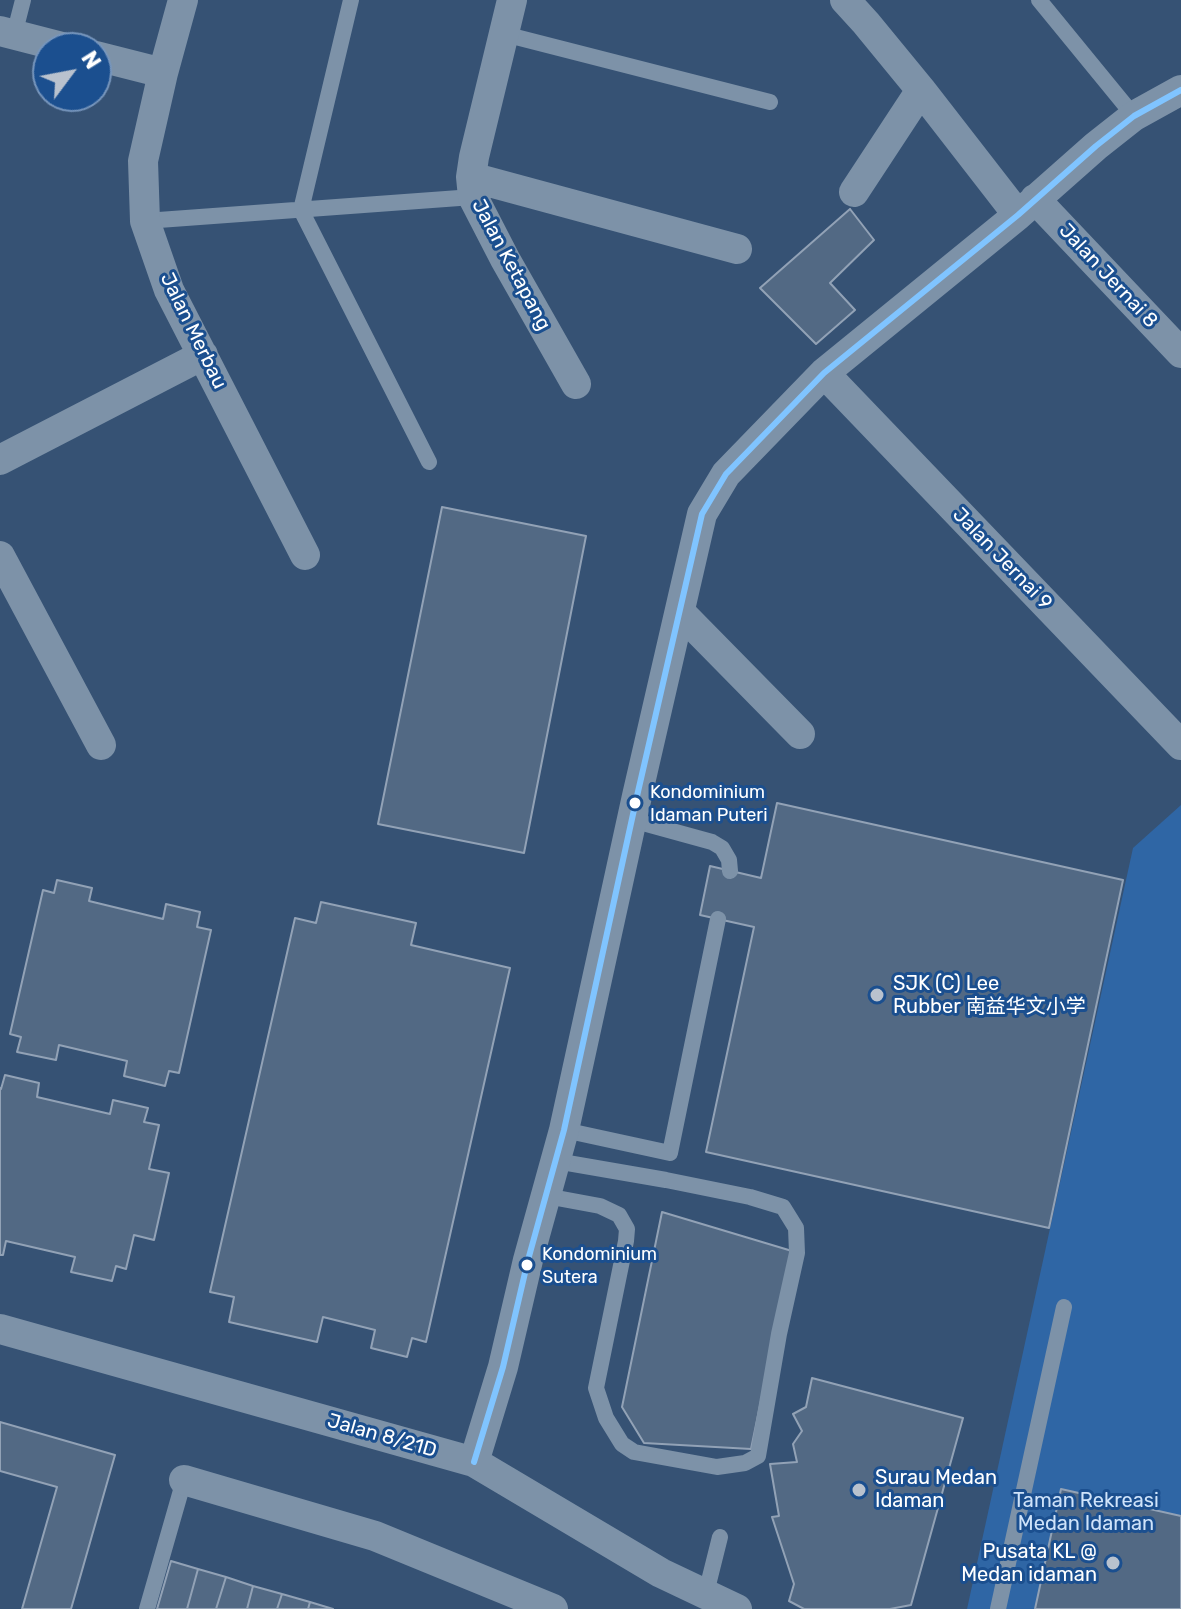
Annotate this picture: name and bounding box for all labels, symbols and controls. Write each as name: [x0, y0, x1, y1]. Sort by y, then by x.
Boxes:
north arrow: [32, 32, 112, 112]
text: N: [75, 46, 107, 74]
street label: Jalan Ketapang: [466, 195, 556, 335]
street label: Jalan Jernai 8: [1054, 219, 1162, 333]
street label: Jalan Merbau: [155, 269, 231, 393]
street label: Jalan Jernai 9: [947, 503, 1057, 615]
place label: Kondominium Idaman Puteri: [650, 782, 768, 824]
marker: Kondominium Idaman Puteri: [627, 795, 643, 811]
place label: SJK (C) Lee Rubber 南益华文小学: [893, 972, 1086, 1019]
marker: SJK (C) Lee Rubber 南益华文小学: [868, 986, 886, 1004]
place label: Kondominium Sutera: [542, 1244, 657, 1286]
marker: Kondominium Sutera: [519, 1257, 535, 1273]
street label: Jalan 8/21D: [325, 1409, 439, 1463]
place label: Surau Medan Idaman: [875, 1466, 997, 1513]
marker: Surau Medan Idaman: [850, 1481, 868, 1499]
park label: Taman Rekreasi Medan Idaman: [1013, 1489, 1159, 1536]
place label: Pusata KL @ Medan idaman: [961, 1540, 1097, 1587]
marker: Pusata KL @ Medan idaman: [1104, 1554, 1122, 1572]

